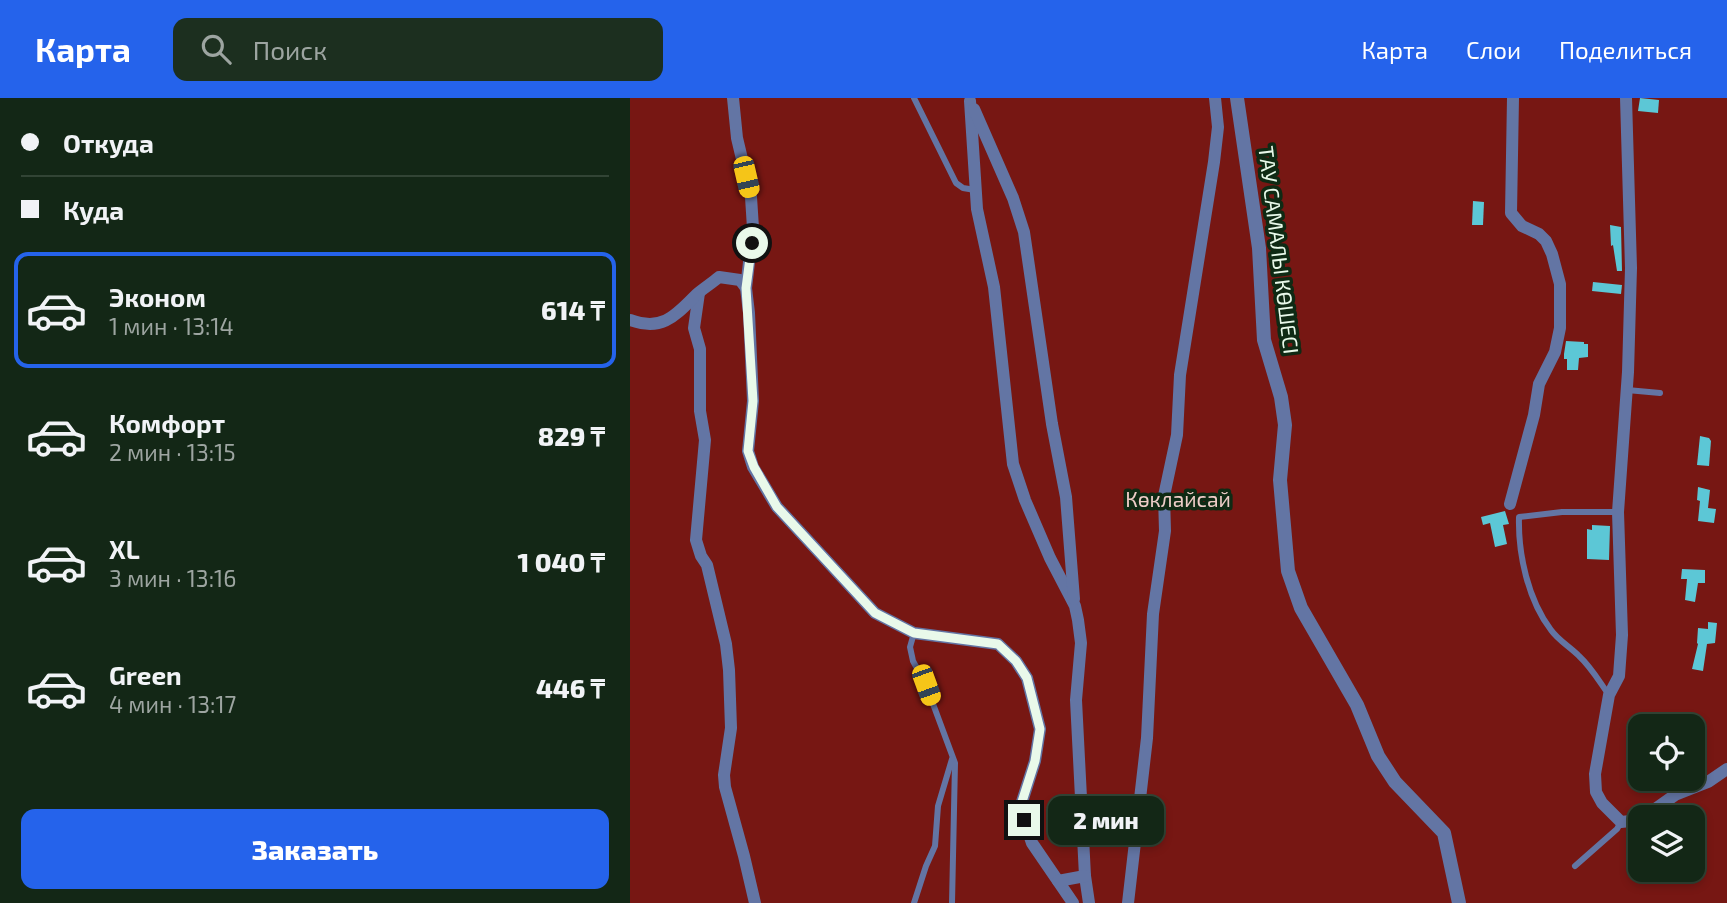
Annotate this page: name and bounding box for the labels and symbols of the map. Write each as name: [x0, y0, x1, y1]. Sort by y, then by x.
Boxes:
street label: ТАУ САМАЛЫ КӨШЕСІ: [1254, 144, 1305, 355]
car: [732, 154, 761, 200]
route start: [736, 227, 768, 259]
park label: Көклайсай: [1125, 486, 1231, 511]
car: [909, 662, 944, 708]
callout: 2 мин: [1048, 796, 1164, 844]
route end: [1008, 804, 1040, 836]

